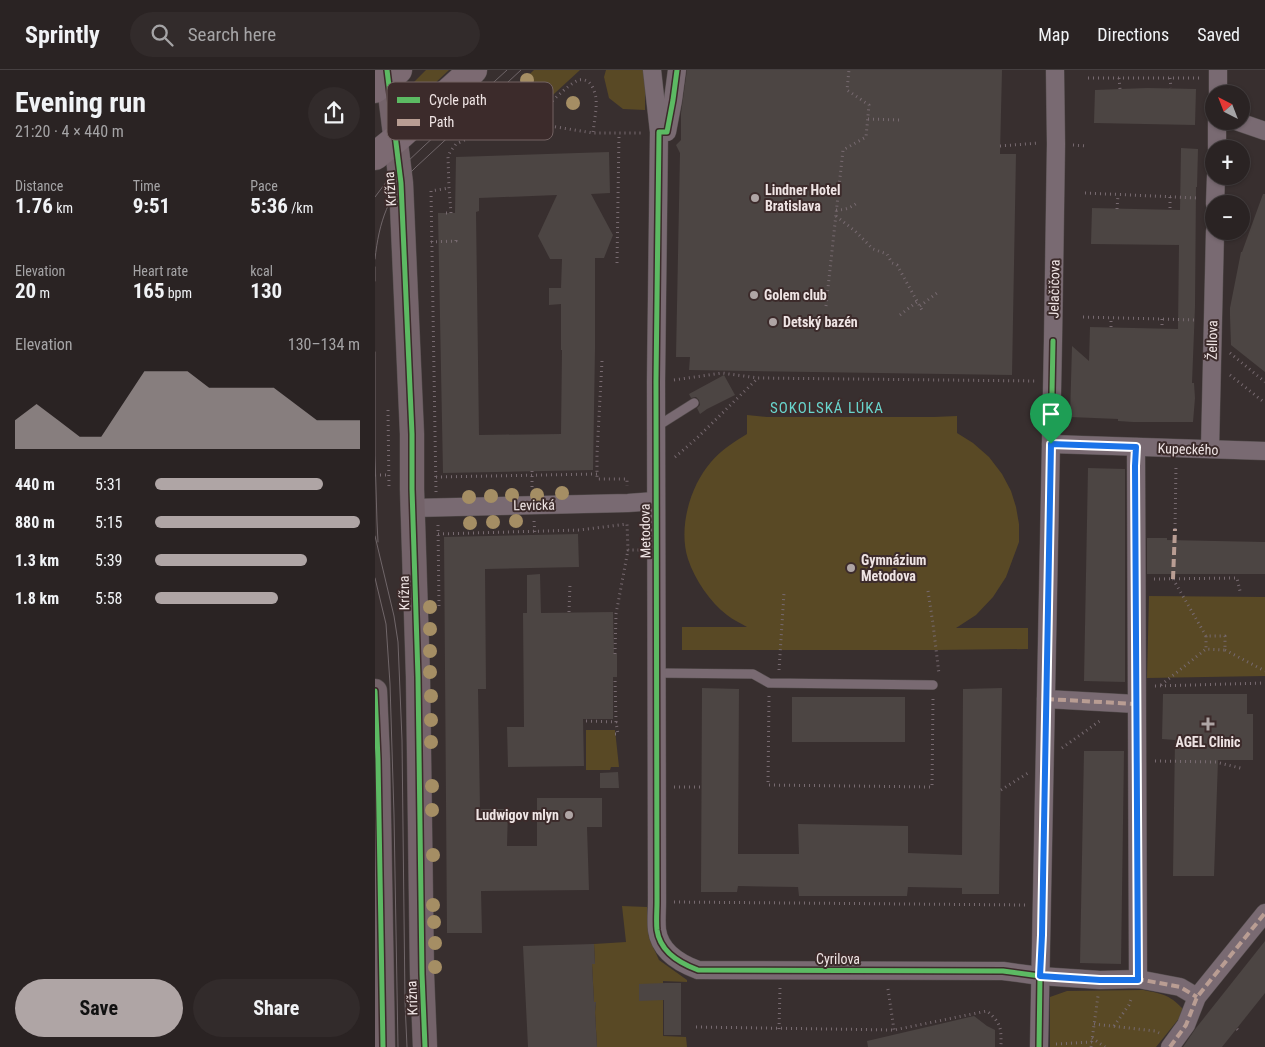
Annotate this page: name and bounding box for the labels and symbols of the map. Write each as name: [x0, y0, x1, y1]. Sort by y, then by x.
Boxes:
legend: [387, 82, 553, 140]
north arrow: [1205, 85, 1250, 130]
text: Cycle path: [429, 92, 487, 108]
text: Path: [429, 114, 454, 130]
street label: Krížna: [381, 171, 399, 207]
place label: Lindner Hotel Bratislava: [765, 182, 841, 214]
marker: Lindner Hotel Bratislava: [749, 192, 761, 204]
street label: Jelačičova: [1045, 259, 1063, 319]
place label: Golem club: [764, 287, 827, 303]
marker: Golem club: [748, 289, 760, 301]
place label: Detský bazén: [783, 314, 858, 330]
marker: Detský bazén: [767, 316, 779, 328]
street label: Žellova: [1203, 320, 1220, 360]
pin: [1030, 393, 1072, 444]
district label: SOKOLSKÁ LÚKA: [770, 399, 884, 417]
street label: Kupeckého: [1157, 440, 1219, 458]
street label: Levická: [513, 497, 555, 513]
street label: Metodova: [637, 504, 653, 558]
place label: Gymnázium Metodova: [861, 552, 926, 584]
marker: Gymnázium Metodova: [845, 562, 857, 574]
street label: Krížna: [396, 575, 412, 611]
marker: AGEL Clinic: [1201, 717, 1215, 731]
place label: AGEL Clinic: [1175, 734, 1241, 750]
place label: Ludwigov mlyn: [476, 807, 559, 823]
marker: Ludwigov mlyn: [563, 809, 575, 821]
street label: Cyrilova: [816, 951, 860, 967]
street label: Krížna: [403, 980, 421, 1016]

